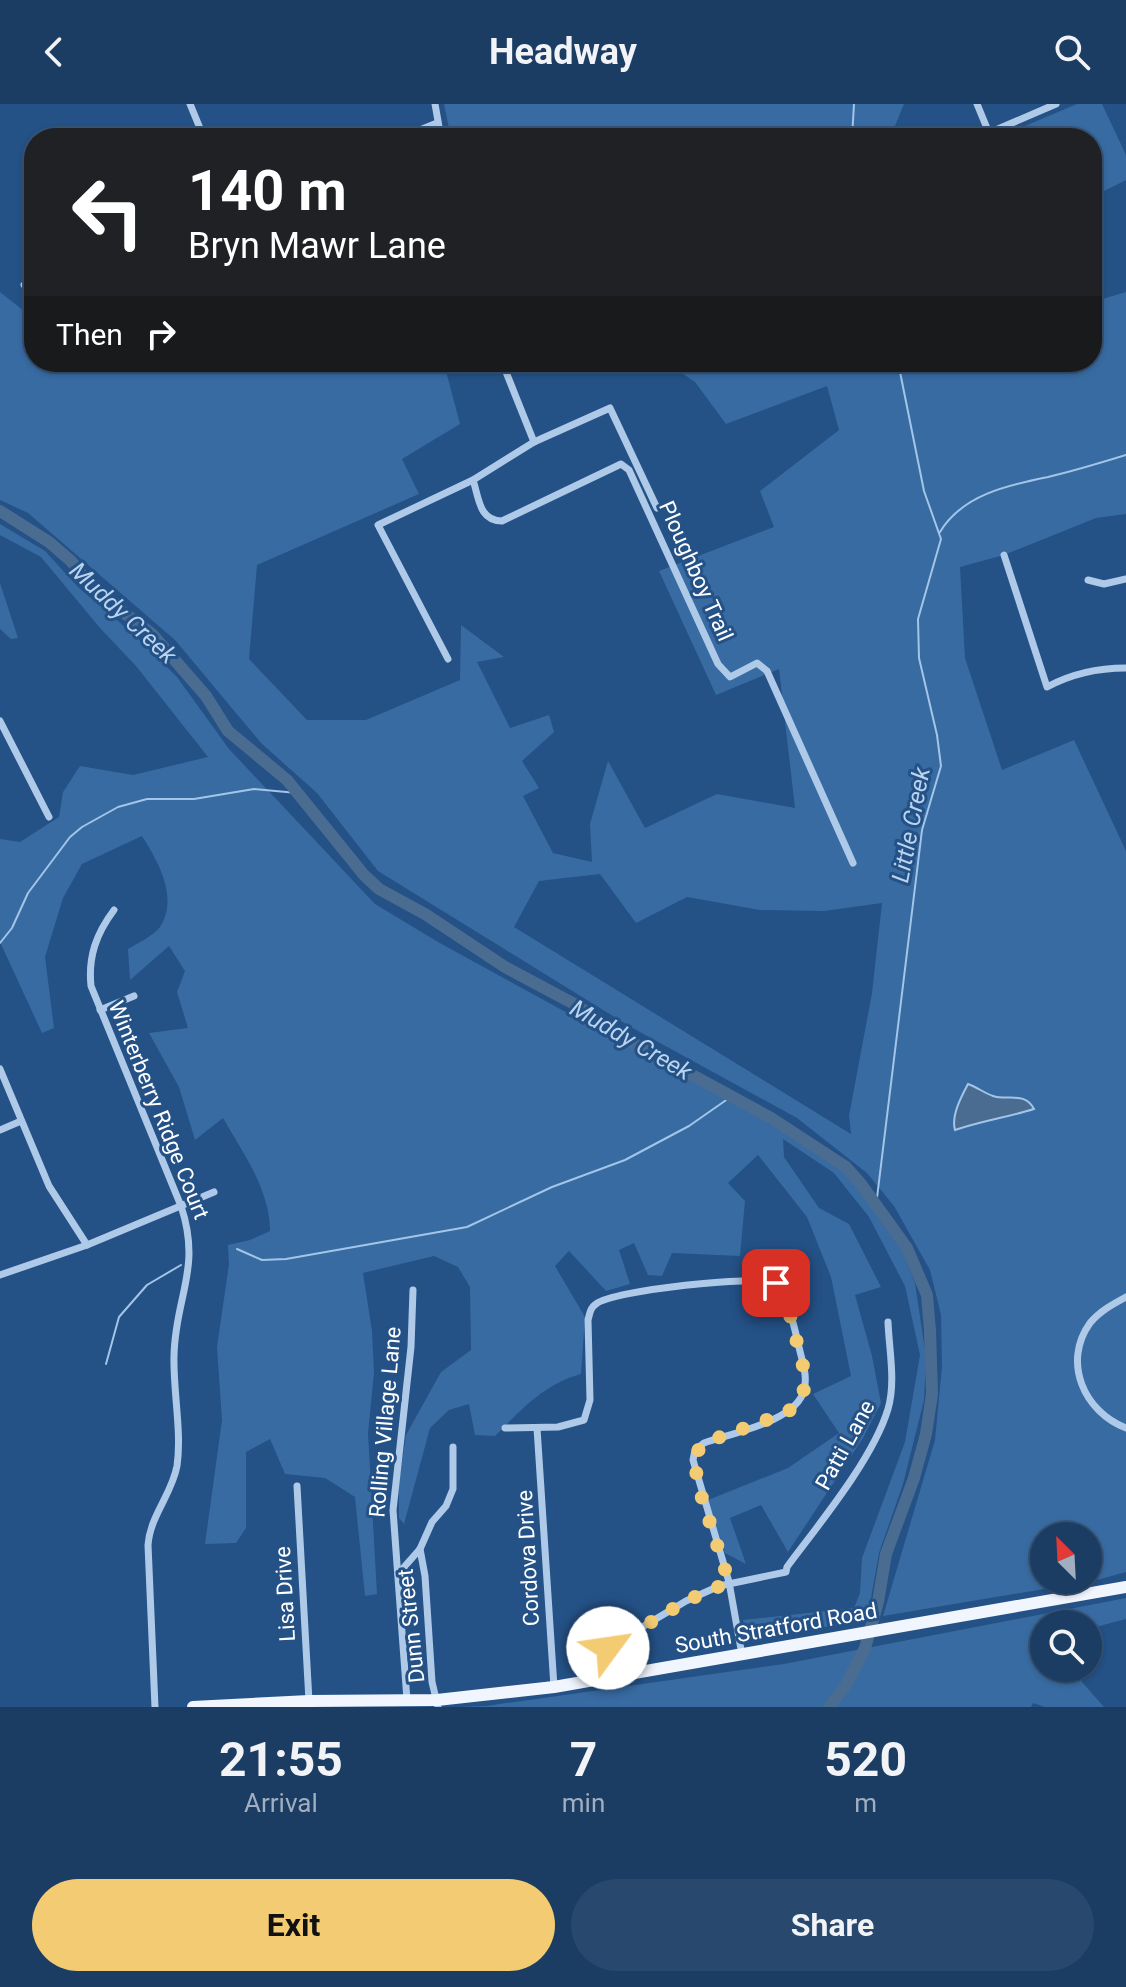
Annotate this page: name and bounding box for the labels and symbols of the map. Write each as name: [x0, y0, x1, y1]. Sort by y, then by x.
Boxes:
street label: Ploughboy Trail: [654, 497, 738, 645]
water label: Muddy Creek: [64, 557, 183, 670]
water label: Little Creek: [886, 764, 936, 885]
water label: Muddy Creek: [565, 994, 698, 1087]
street label: Winterberry Ridge Court: [104, 997, 214, 1223]
pin: [742, 1249, 810, 1317]
street label: Rolling Village Lane: [364, 1326, 406, 1518]
street label: Patti Lane: [810, 1396, 880, 1494]
street label: Cordova Drive: [512, 1489, 544, 1627]
north arrow: [1030, 1522, 1102, 1594]
street label: Lisa Drive: [270, 1546, 300, 1642]
street label: Dunn Street: [393, 1568, 429, 1684]
street label: South Stratford Road: [673, 1598, 879, 1658]
position arrow: [566, 1606, 650, 1690]

